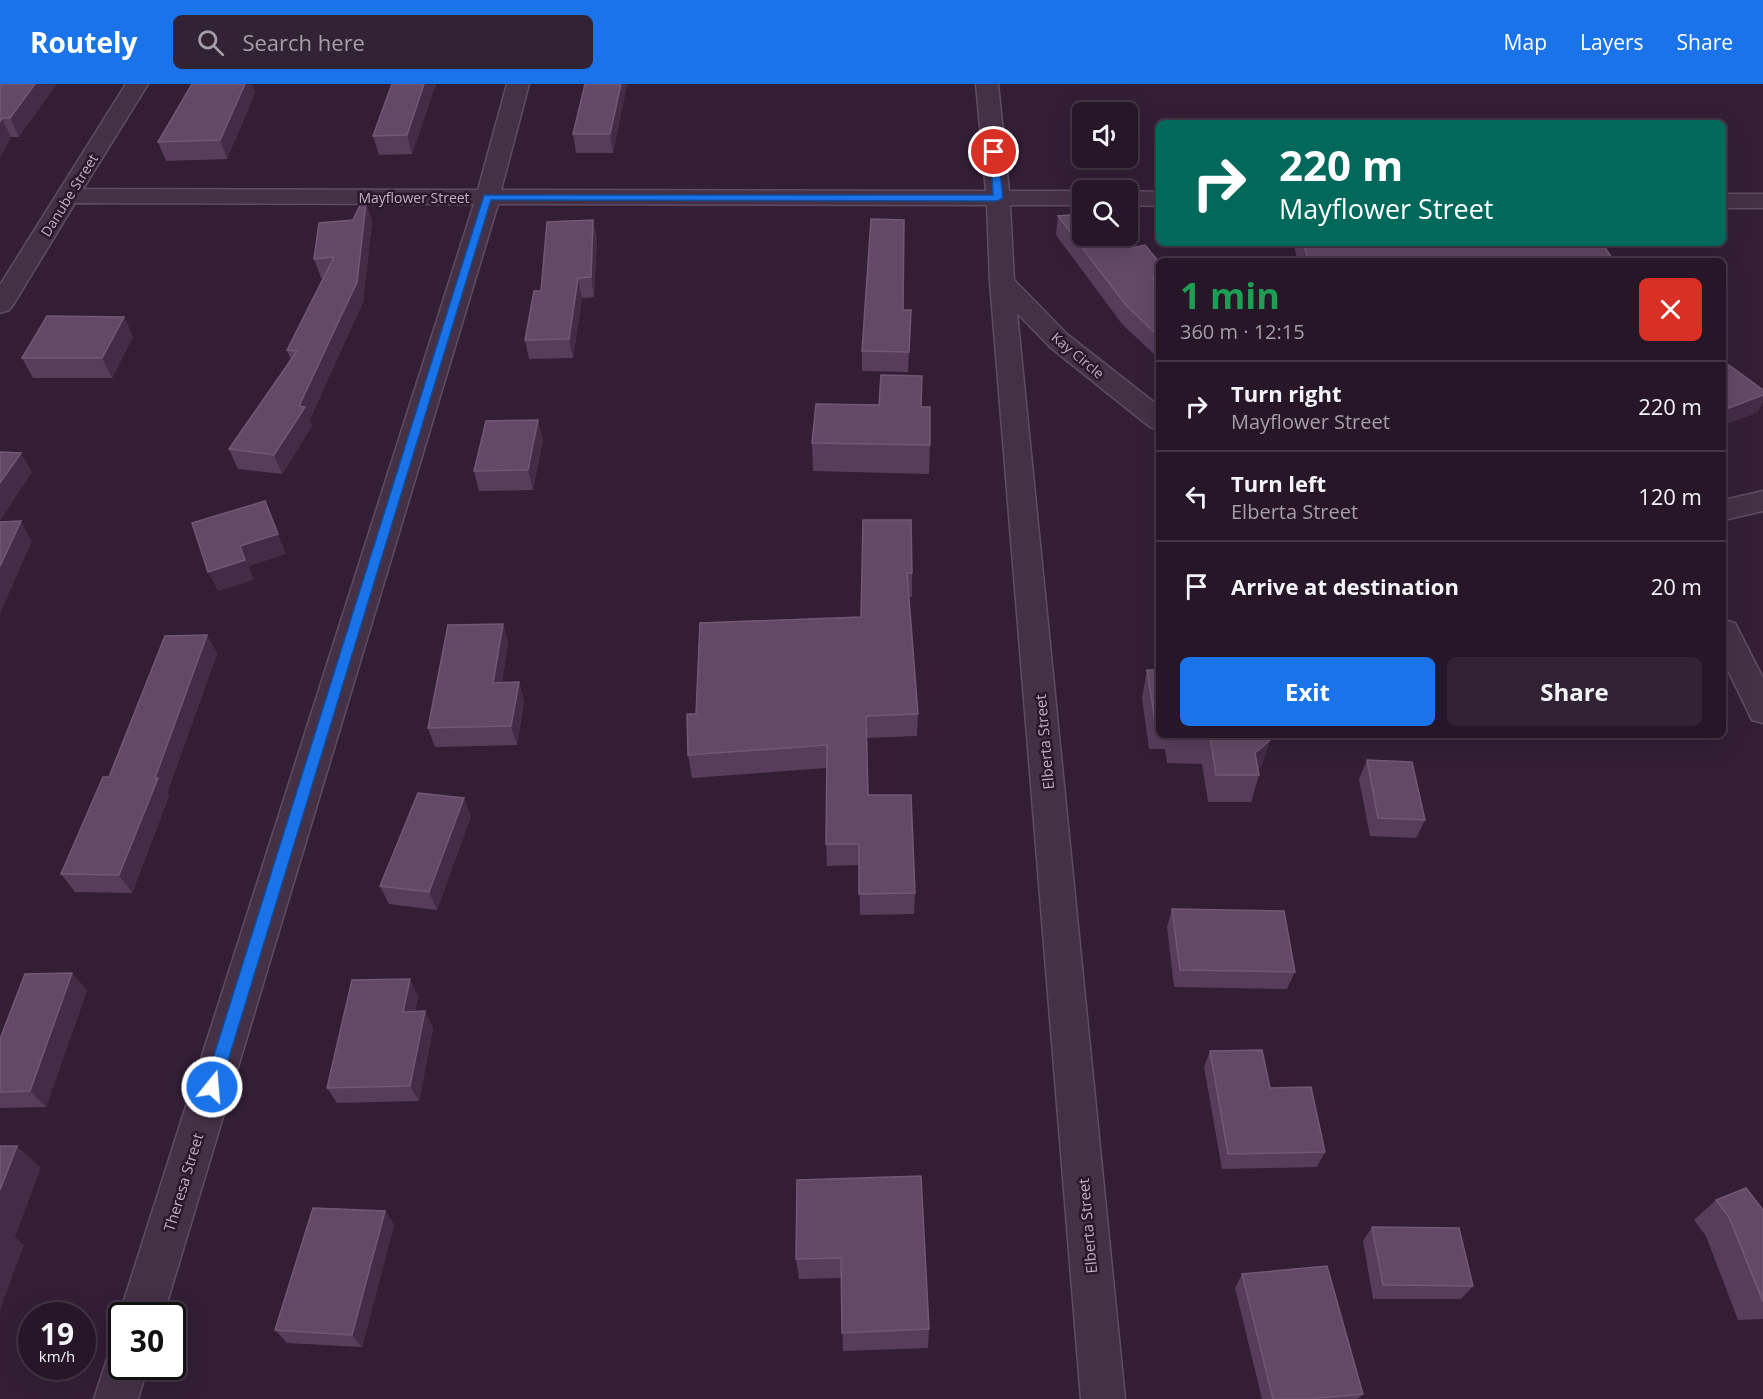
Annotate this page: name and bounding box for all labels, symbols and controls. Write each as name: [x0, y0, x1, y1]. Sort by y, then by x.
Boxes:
search box: [173, 15, 593, 69]
text: Routely: [30, 23, 137, 61]
icon: search: [194, 26, 227, 59]
text: Search here: [242, 27, 365, 57]
text: Map: [1504, 28, 1547, 56]
text: Layers: [1580, 28, 1644, 56]
text: Share: [1677, 28, 1733, 56]
map controls: [1072, 102, 1138, 246]
button: sound: [1072, 102, 1138, 168]
pin: [968, 126, 1019, 177]
icon: arrive: [977, 135, 1010, 168]
text: 220 m: [1279, 136, 1403, 193]
icon: right: [1180, 144, 1258, 222]
street label: Danube Street: [36, 150, 102, 240]
button: search: [1072, 180, 1138, 246]
street label: Mayflower Street: [358, 188, 470, 207]
text: Mayflower Street: [1279, 190, 1494, 227]
text: 1 min: [1180, 271, 1280, 320]
button: close: [1639, 278, 1702, 341]
text: 360 m · 12:15: [1180, 318, 1305, 345]
street label: Kay Circle: [1048, 327, 1108, 383]
text: Turn right: [1231, 378, 1342, 408]
icon: right: [1180, 390, 1213, 423]
text: 220 m: [1638, 391, 1702, 421]
text: Mayflower Street: [1231, 408, 1390, 435]
text: Turn left: [1231, 468, 1326, 498]
icon: left: [1180, 480, 1213, 513]
text: 120 m: [1638, 481, 1702, 511]
text: Elberta Street: [1231, 498, 1358, 525]
icon: arrive: [1180, 570, 1213, 603]
text: Arrive at destination: [1231, 571, 1459, 601]
text: 20 m: [1651, 571, 1702, 601]
button: Exit: [1180, 657, 1435, 726]
button: Share: [1447, 657, 1702, 726]
street label: Elberta Street: [1030, 694, 1058, 790]
position arrow: [180, 1055, 244, 1119]
street label: Theresa Street: [159, 1130, 207, 1234]
street label: Elberta Street: [1073, 1178, 1101, 1274]
speed limit sign: 30: [108, 1302, 186, 1380]
text: 19: [40, 1313, 74, 1354]
text: km/h: [39, 1346, 75, 1366]

